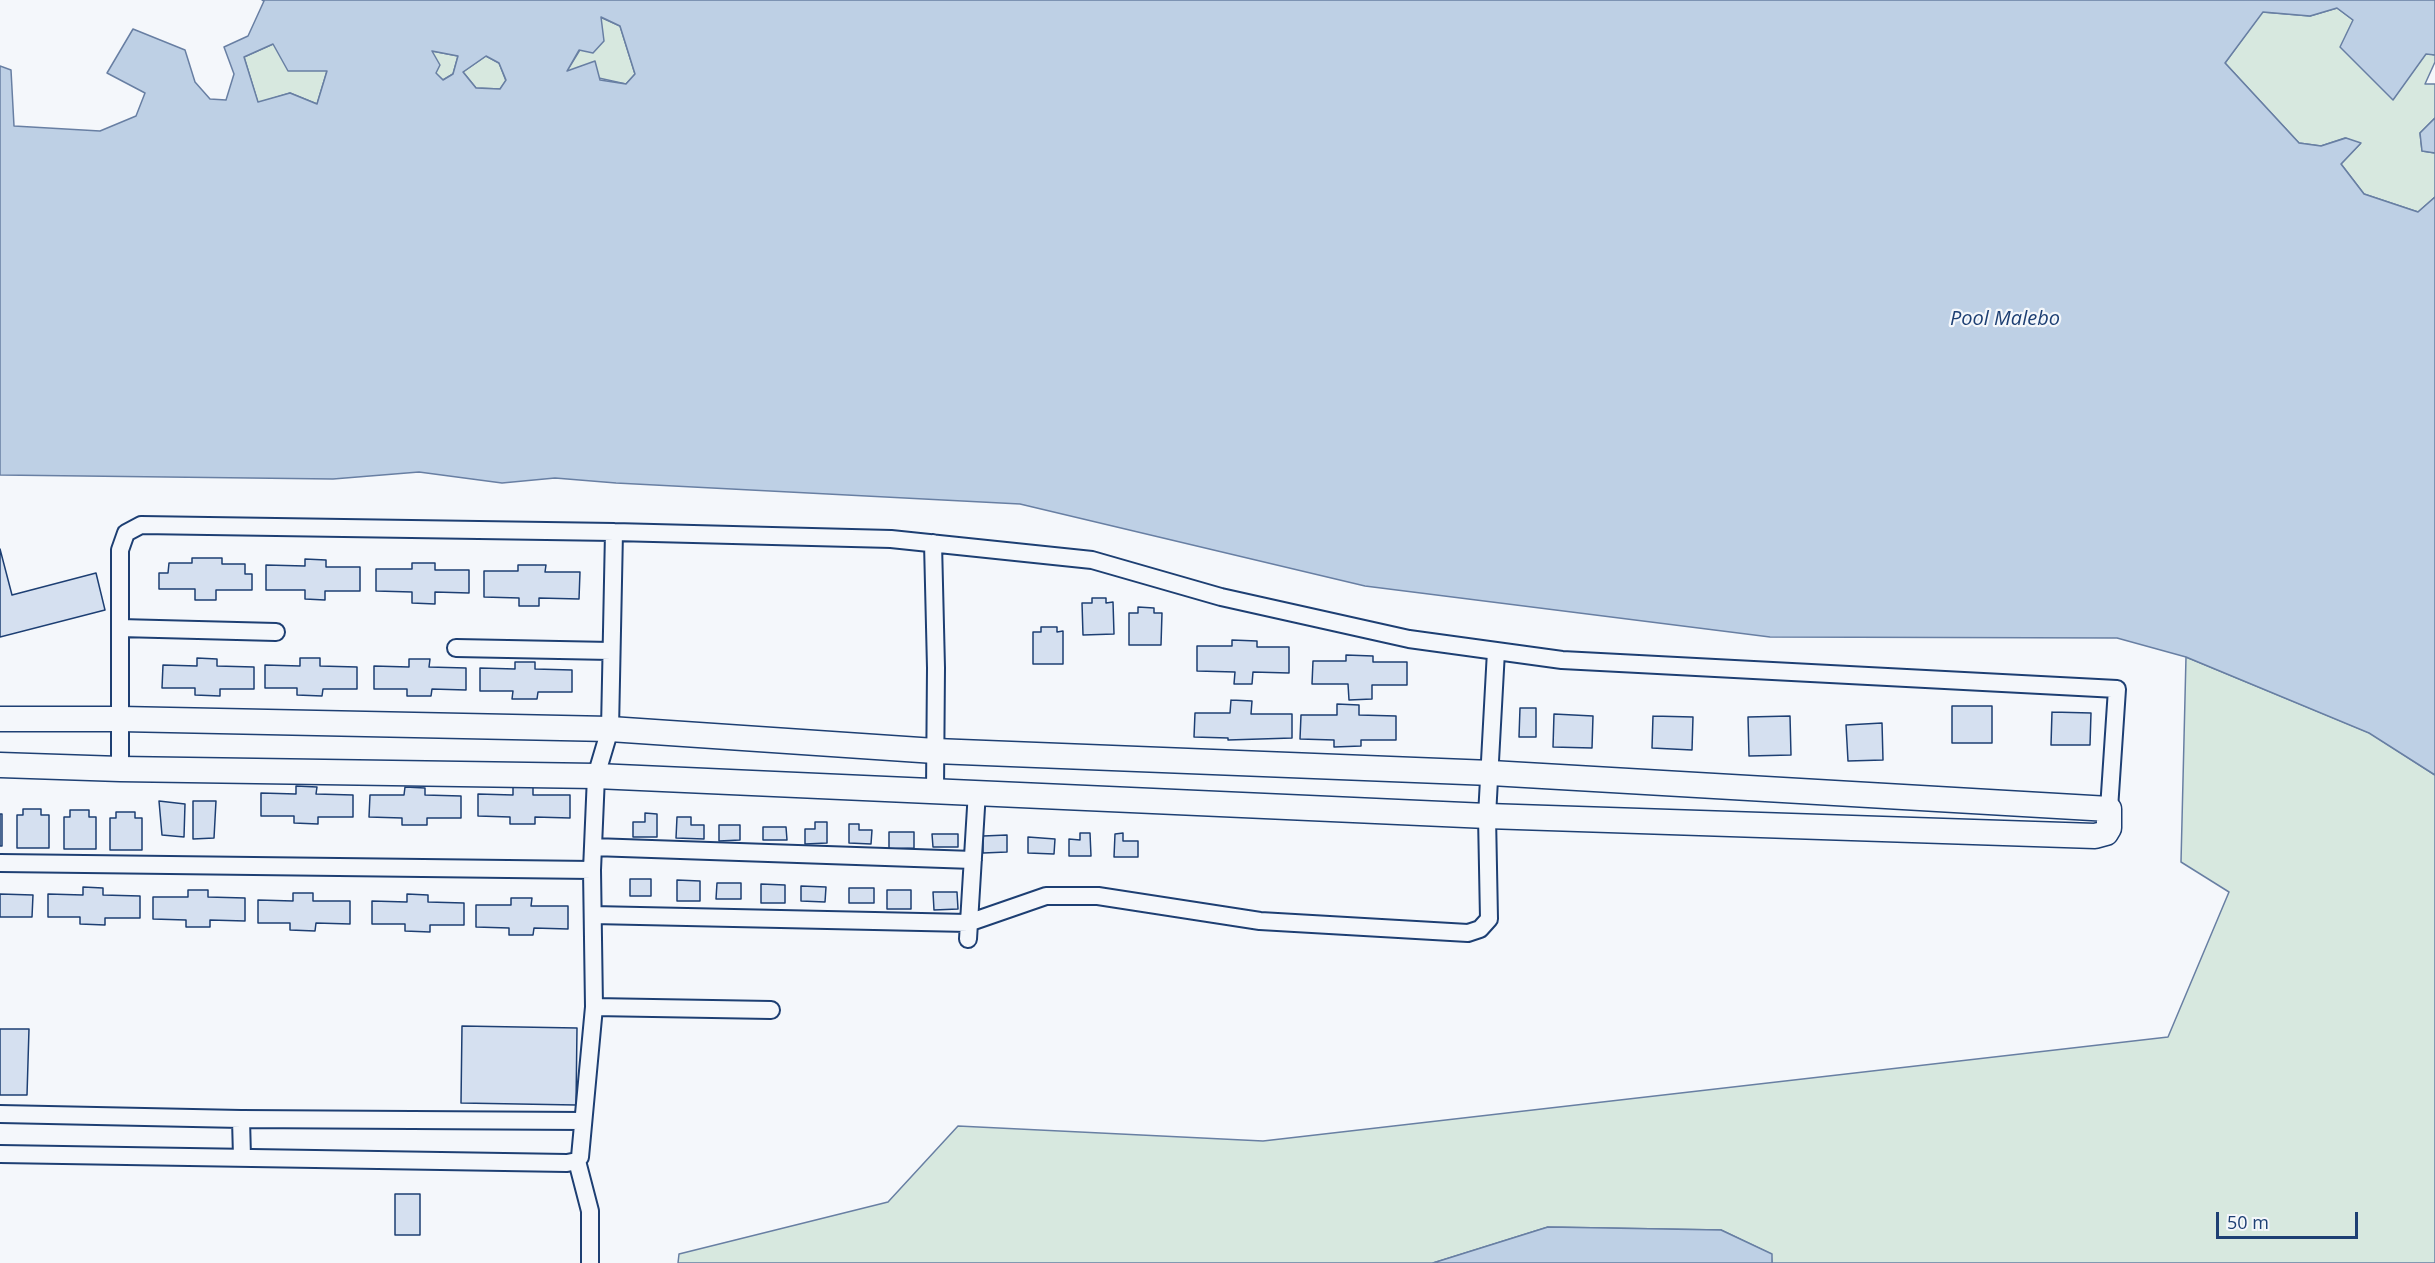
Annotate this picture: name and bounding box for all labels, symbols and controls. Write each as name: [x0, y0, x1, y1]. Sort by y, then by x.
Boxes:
water label: Pool Malebo: [1950, 307, 2060, 331]
scale bar: [2219, 1200, 2362, 1238]
text: 50 m: [2227, 1210, 2269, 1234]

